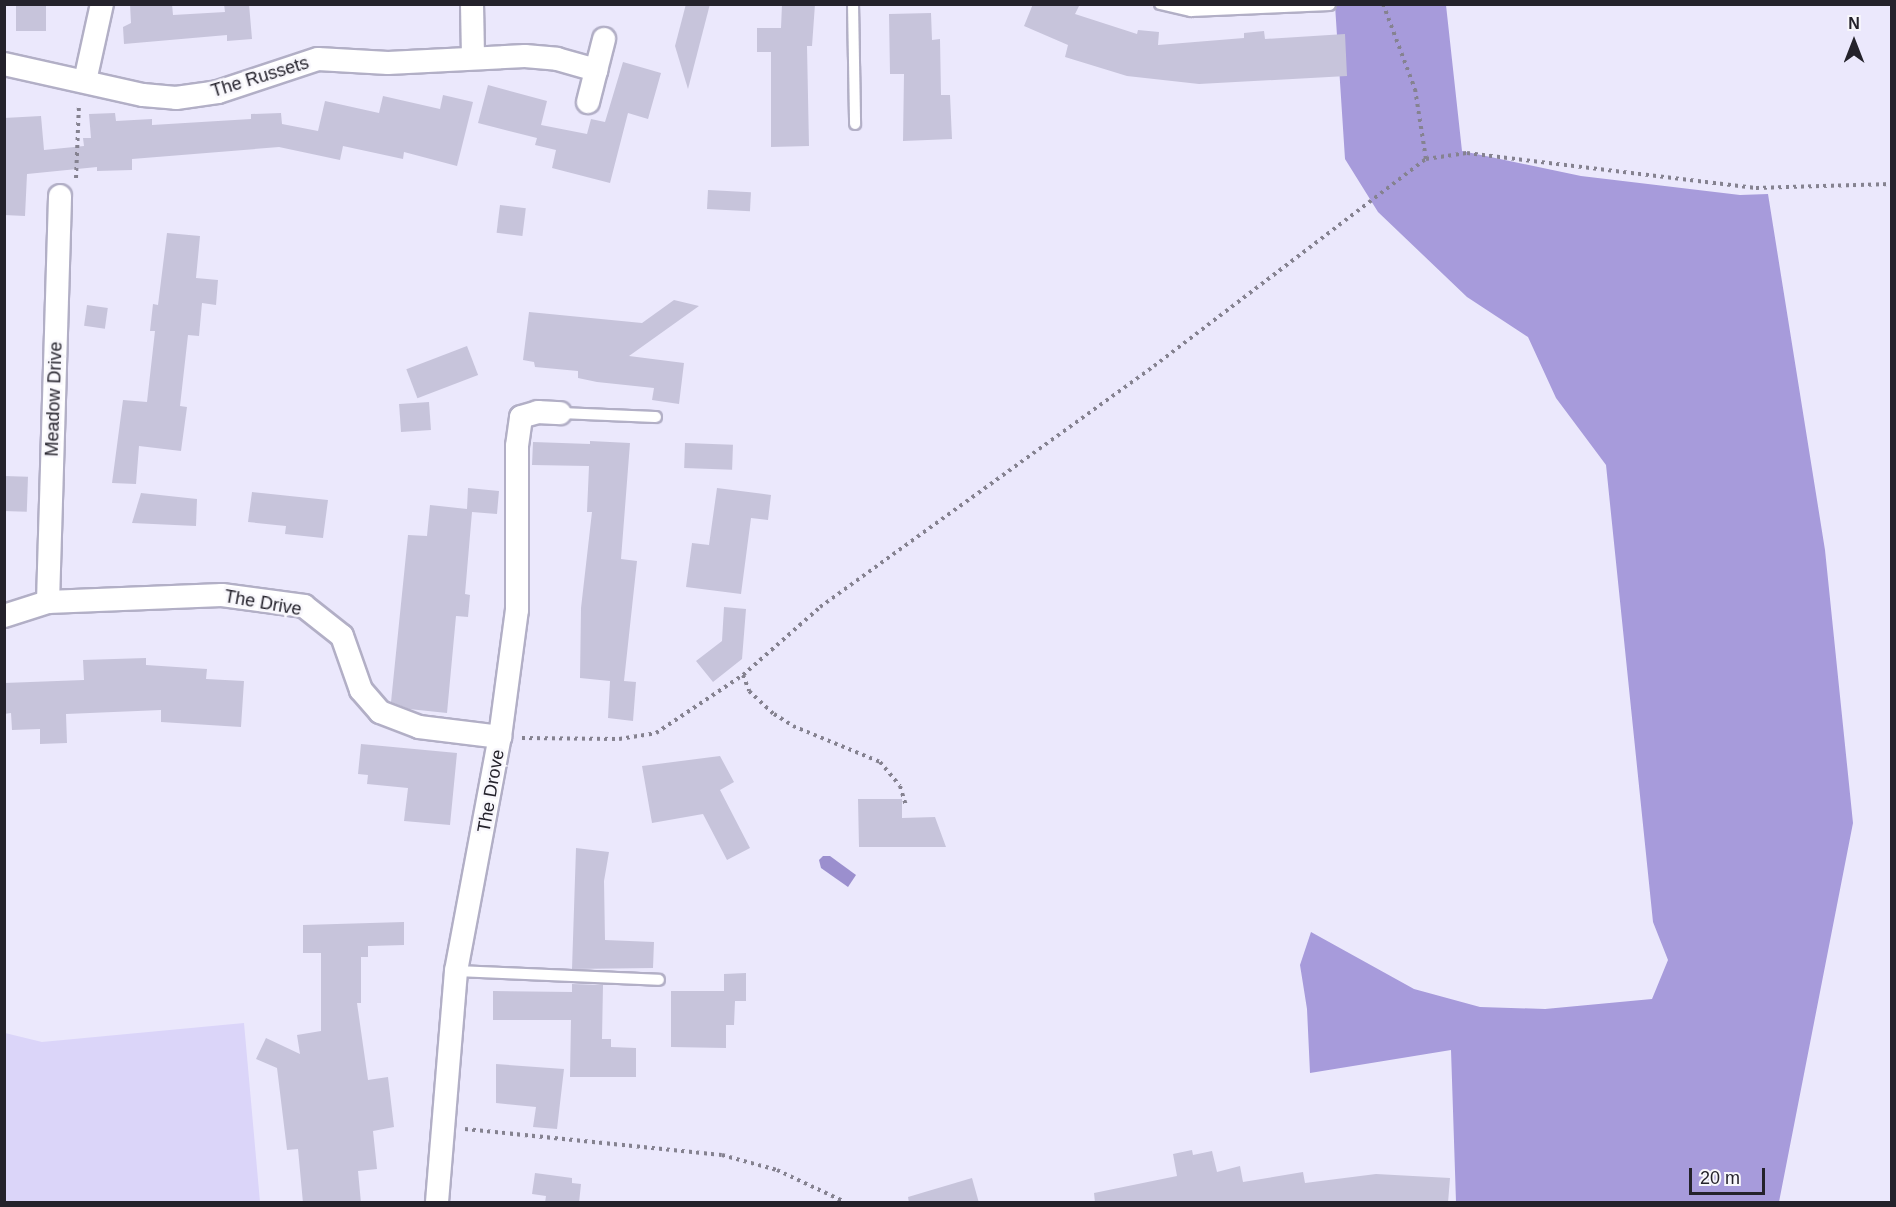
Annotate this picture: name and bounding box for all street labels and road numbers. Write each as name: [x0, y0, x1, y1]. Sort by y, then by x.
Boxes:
street label: The Russets: [209, 52, 311, 102]
street label: Meadow Drive: [41, 341, 67, 457]
street label: The Drive: [223, 586, 303, 620]
street label: The Drove: [473, 748, 509, 834]

